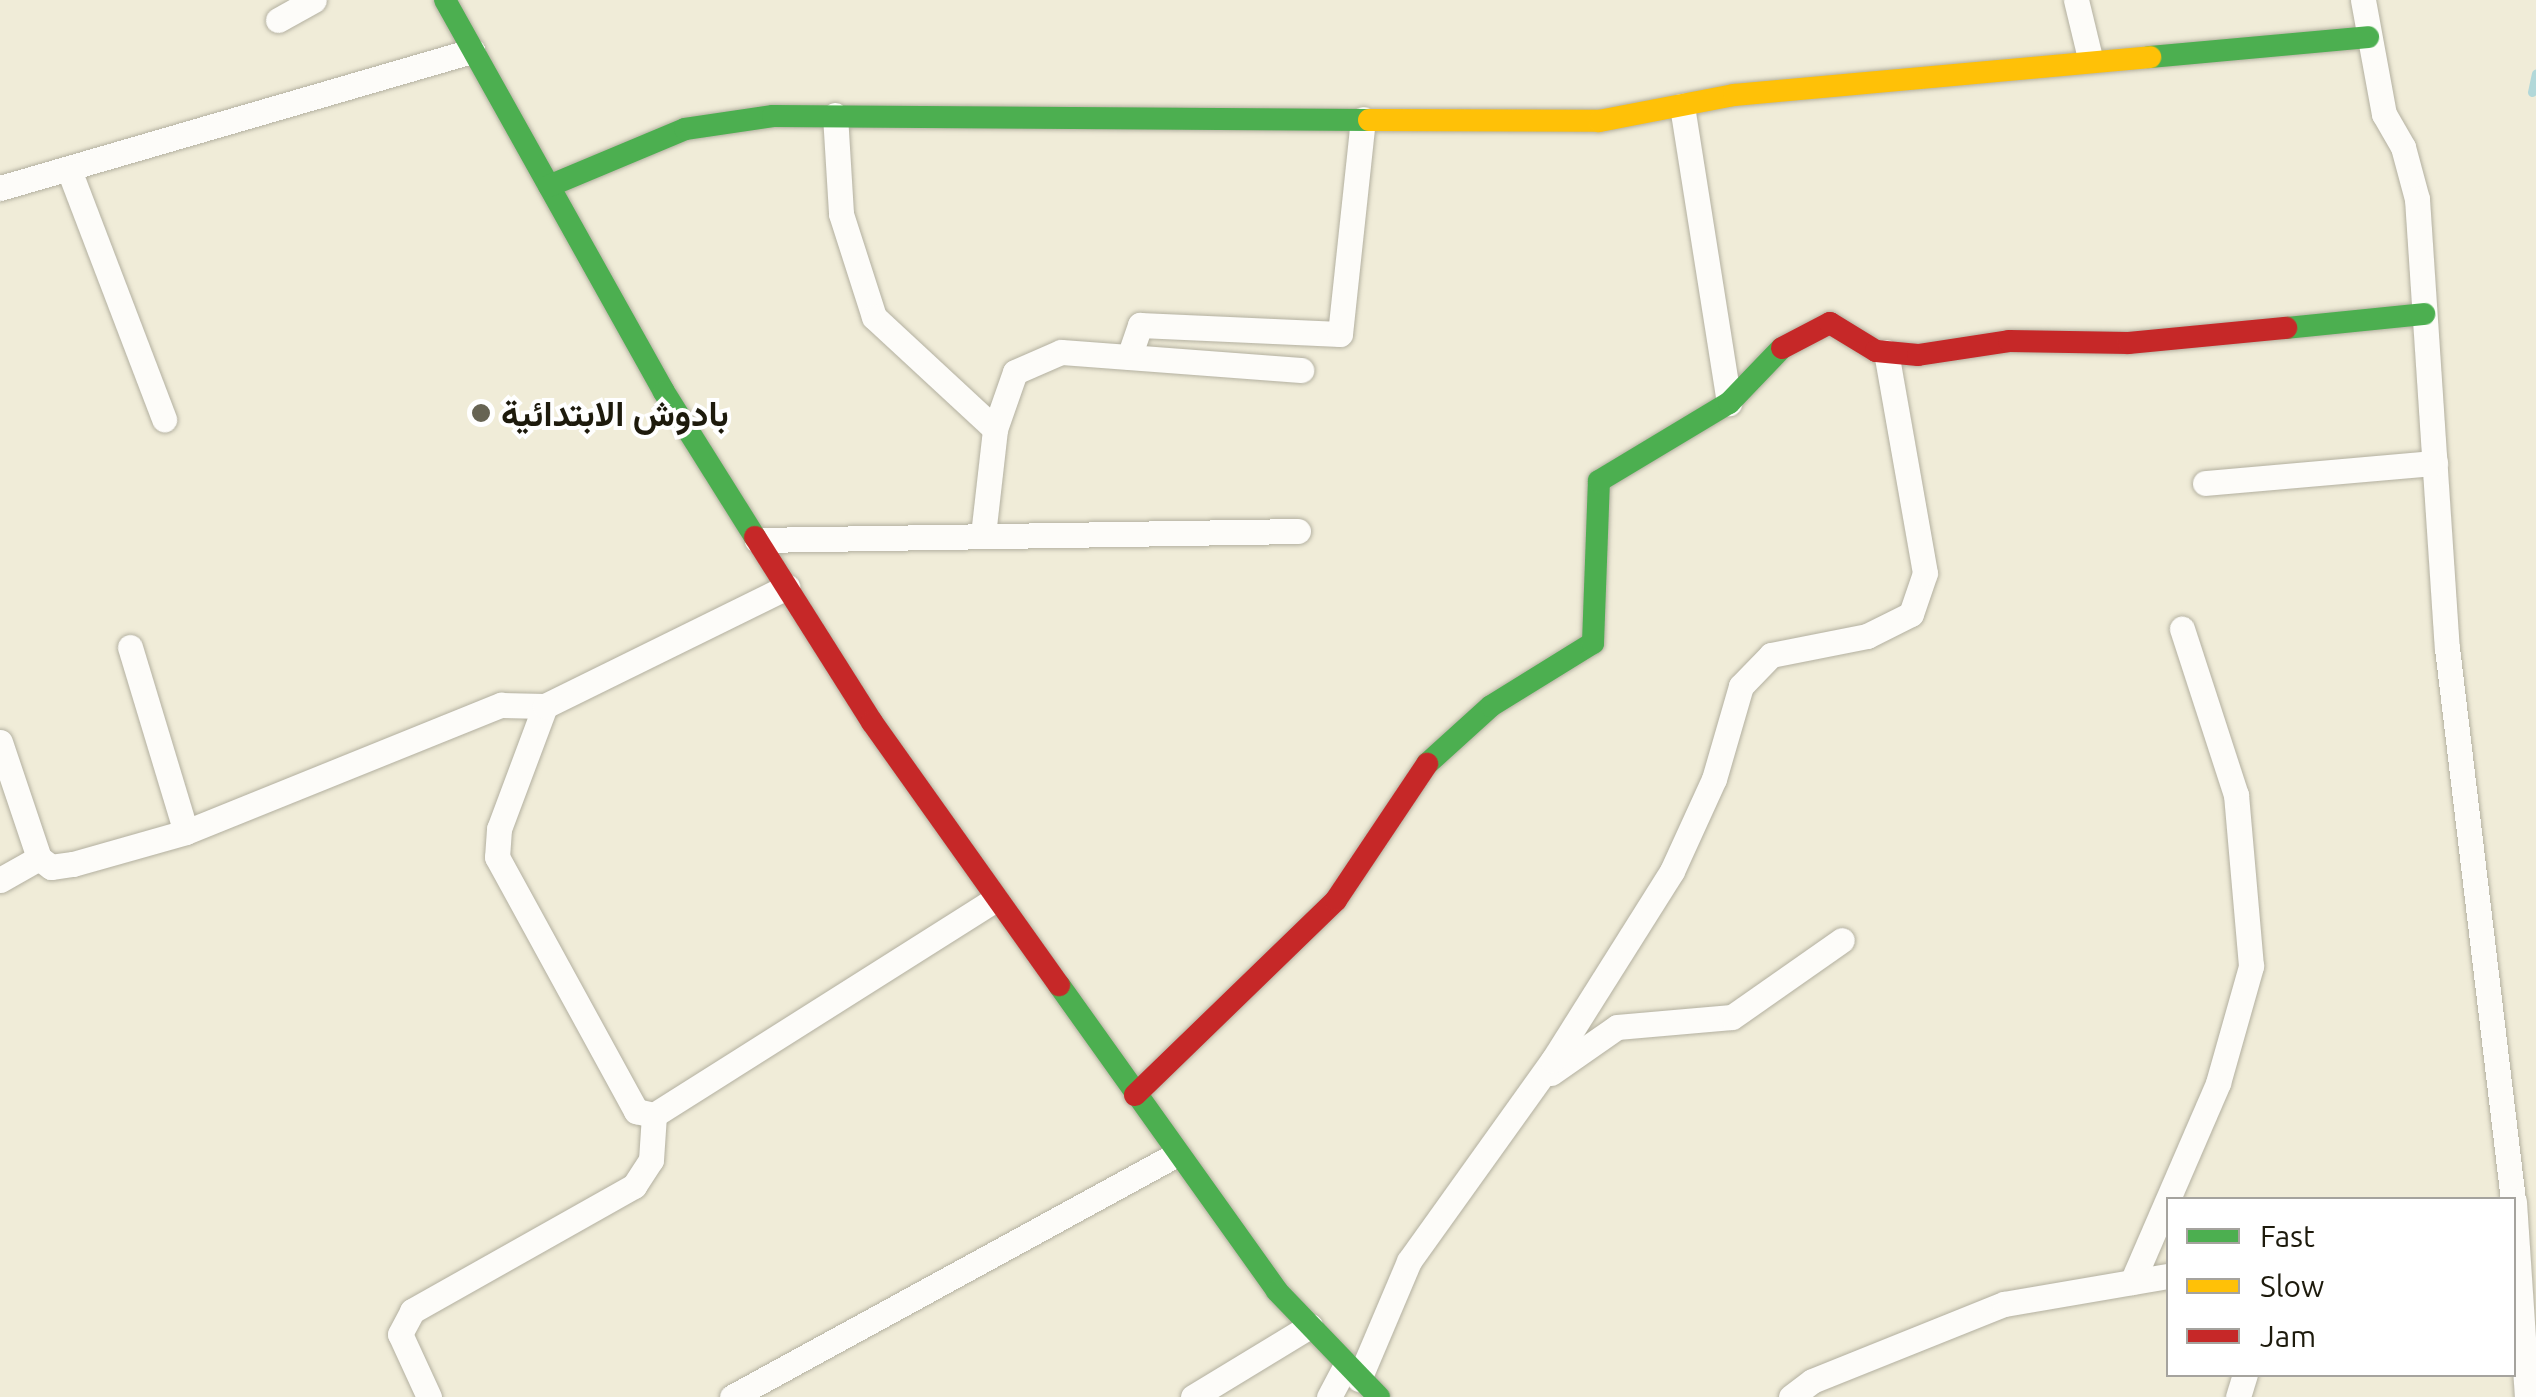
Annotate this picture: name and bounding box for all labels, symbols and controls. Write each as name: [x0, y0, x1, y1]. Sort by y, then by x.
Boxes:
place label: بادوش الابتدائية: [501, 392, 729, 434]
marker: بادوش الابتدائية: [470, 402, 492, 424]
legend: [2166, 1197, 2516, 1377]
text: Fast: [2260, 1219, 2315, 1253]
text: Slow: [2260, 1269, 2324, 1303]
text: Jam: [2260, 1319, 2316, 1353]

